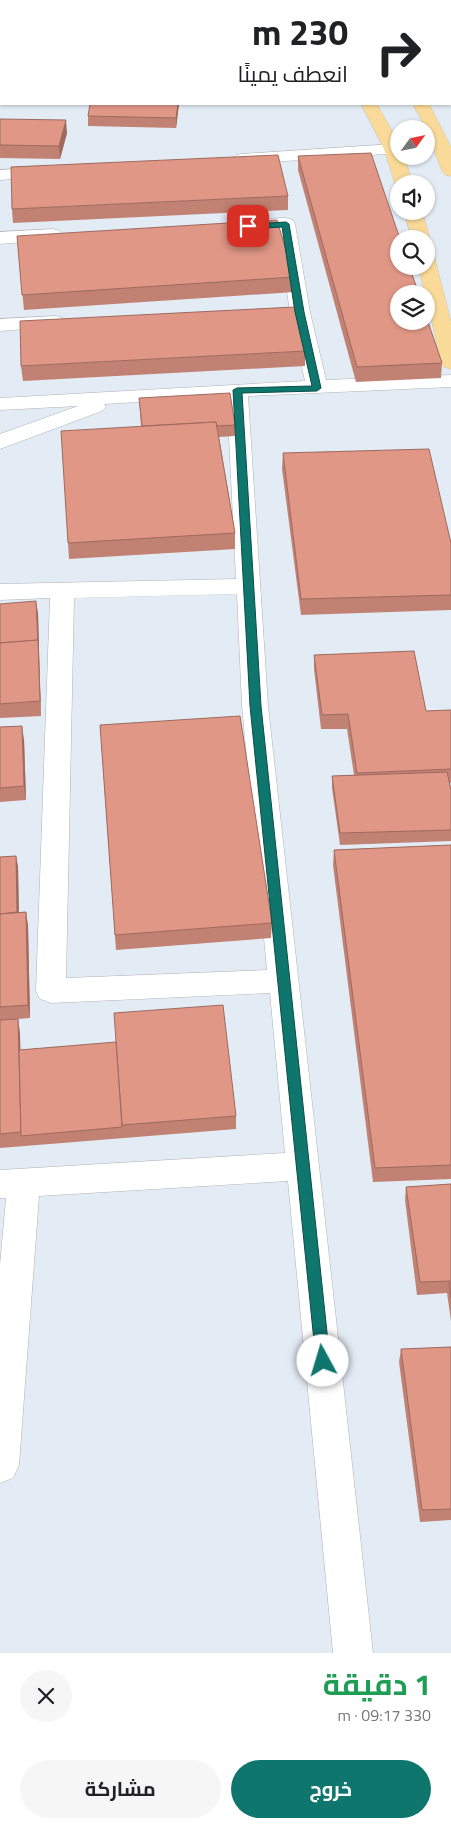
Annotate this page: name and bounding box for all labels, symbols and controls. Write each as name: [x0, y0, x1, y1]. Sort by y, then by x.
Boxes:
text: 230 m: [252, 5, 348, 59]
icon: right: [366, 20, 431, 85]
text: انعطف يمينًا: [238, 57, 348, 91]
north arrow: [390, 120, 435, 165]
map controls: [390, 120, 435, 330]
button: sound: [390, 175, 435, 220]
pin: [227, 205, 269, 247]
icon: arrive: [234, 212, 262, 240]
button: search: [390, 230, 435, 275]
button: layers: [390, 285, 435, 330]
position arrow: [296, 1334, 348, 1386]
text: 1 دقيقة: [323, 1661, 431, 1707]
button: close: [20, 1670, 72, 1722]
text: 330 m · 09:17: [337, 1703, 431, 1727]
button: مشاركة: [20, 1760, 221, 1818]
button: خروج: [231, 1760, 431, 1818]

